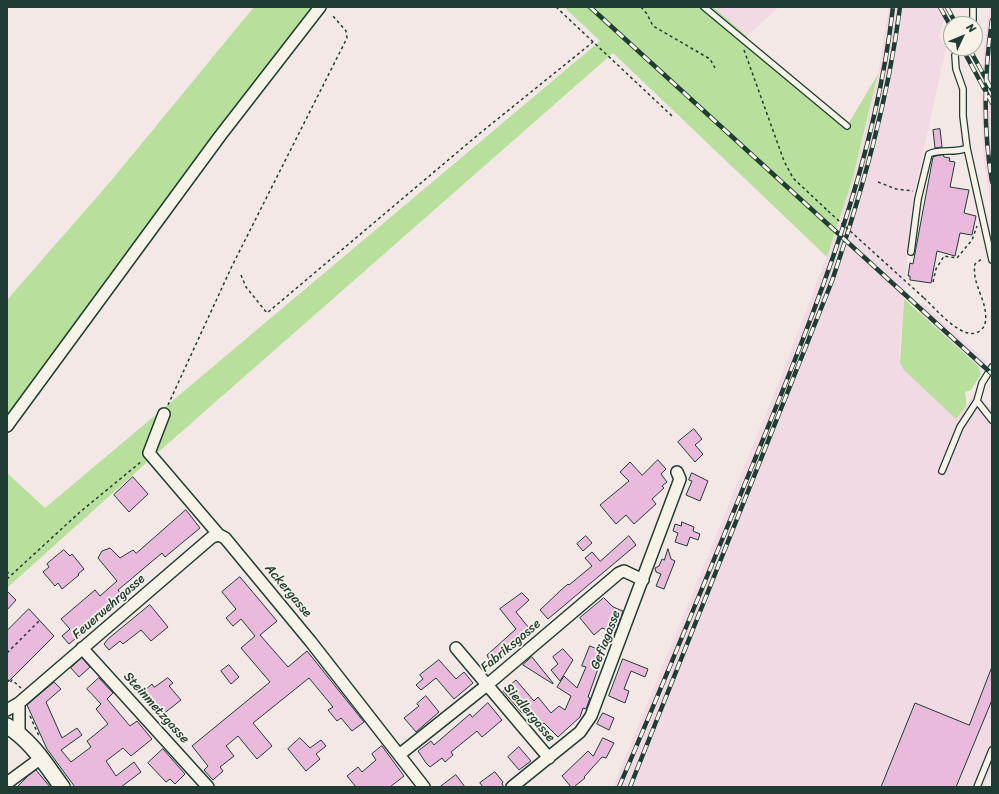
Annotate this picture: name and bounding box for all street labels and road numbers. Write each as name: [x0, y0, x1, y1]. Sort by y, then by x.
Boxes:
street label: Ackergasse: [261, 561, 315, 621]
street label: Feuerwehrgasse: [70, 571, 148, 643]
street label: Gefiagasse: [588, 608, 624, 672]
street label: Fabriksgasse: [478, 616, 544, 676]
street label: Steinmetzgasse: [120, 669, 192, 747]
street label: Siedlergasse: [500, 681, 558, 745]

